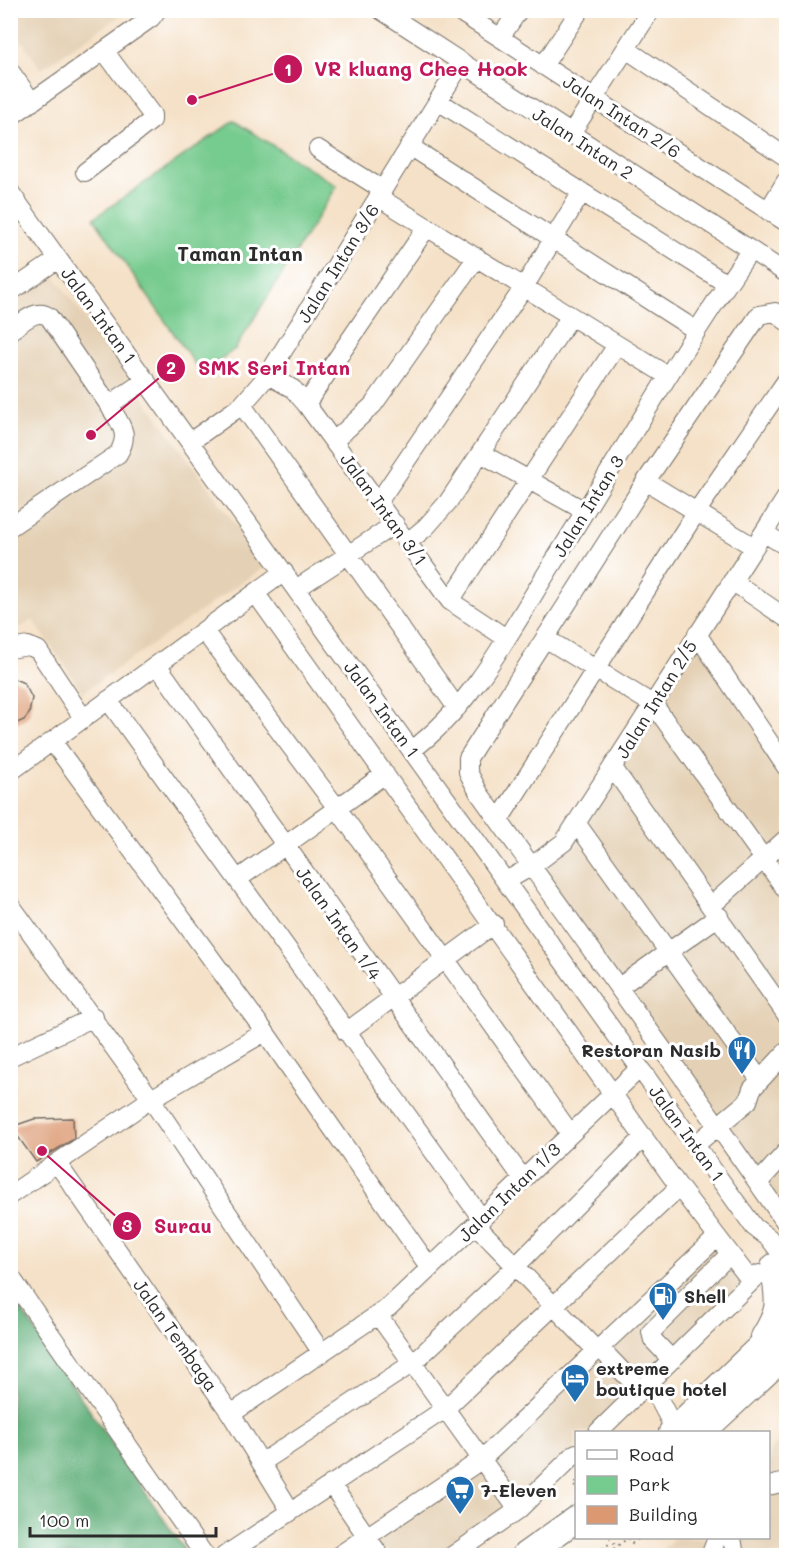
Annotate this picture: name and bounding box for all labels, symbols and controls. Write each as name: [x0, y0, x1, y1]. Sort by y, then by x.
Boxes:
callout: VR kluang Chee Hook: [273, 50, 540, 88]
text: VR kluang Chee Hook: [314, 55, 528, 81]
text: 1: [284, 57, 292, 81]
street label: Jalan Intan 2/6: [559, 70, 685, 162]
street label: Jalan Intan 2: [529, 103, 637, 183]
street label: Jalan Intan 3/6: [292, 199, 384, 327]
district label: Taman Intan: [177, 240, 303, 266]
street label: Jalan Intan 1: [56, 262, 142, 368]
callout: SMK Seri Intan: [156, 349, 362, 387]
text: SMK Seri Intan: [198, 354, 350, 380]
text: 2: [166, 355, 176, 379]
street label: Jalan Intan 3/1: [335, 448, 433, 570]
street label: Jalan Intan 3: [547, 451, 629, 561]
street label: Jalan Intan 2/5: [610, 635, 702, 763]
street label: Jalan Intan 1: [339, 656, 425, 762]
street label: Jalan Intan 1/4: [291, 862, 387, 985]
restaurant icon: Restoran Nasib: [726, 1034, 758, 1076]
place label: Restoran Nasib: [581, 1038, 721, 1062]
street label: Jalan Intan 1: [644, 1080, 730, 1186]
street label: Jalan Intan 1/3: [453, 1137, 565, 1247]
callout: Surau: [112, 1207, 224, 1245]
text: Surau: [154, 1212, 212, 1238]
text: 3: [122, 1213, 133, 1237]
street label: Jalan Tembaga: [128, 1274, 224, 1396]
fuel station icon: Shell: [647, 1280, 679, 1322]
place label: Shell: [684, 1284, 726, 1308]
place label: extreme boutique hotel: [596, 1356, 727, 1401]
hotel icon: extreme boutique hotel: [559, 1362, 591, 1404]
legend: [575, 1431, 770, 1539]
text: Road: [629, 1442, 674, 1466]
text: Park: [629, 1472, 670, 1496]
supermarket icon: 7-Eleven: [444, 1474, 476, 1516]
place label: 7-Eleven: [481, 1478, 557, 1502]
scale bar: [30, 1500, 216, 1538]
text: Building: [629, 1502, 697, 1526]
text: 100 m: [39, 1508, 89, 1532]

